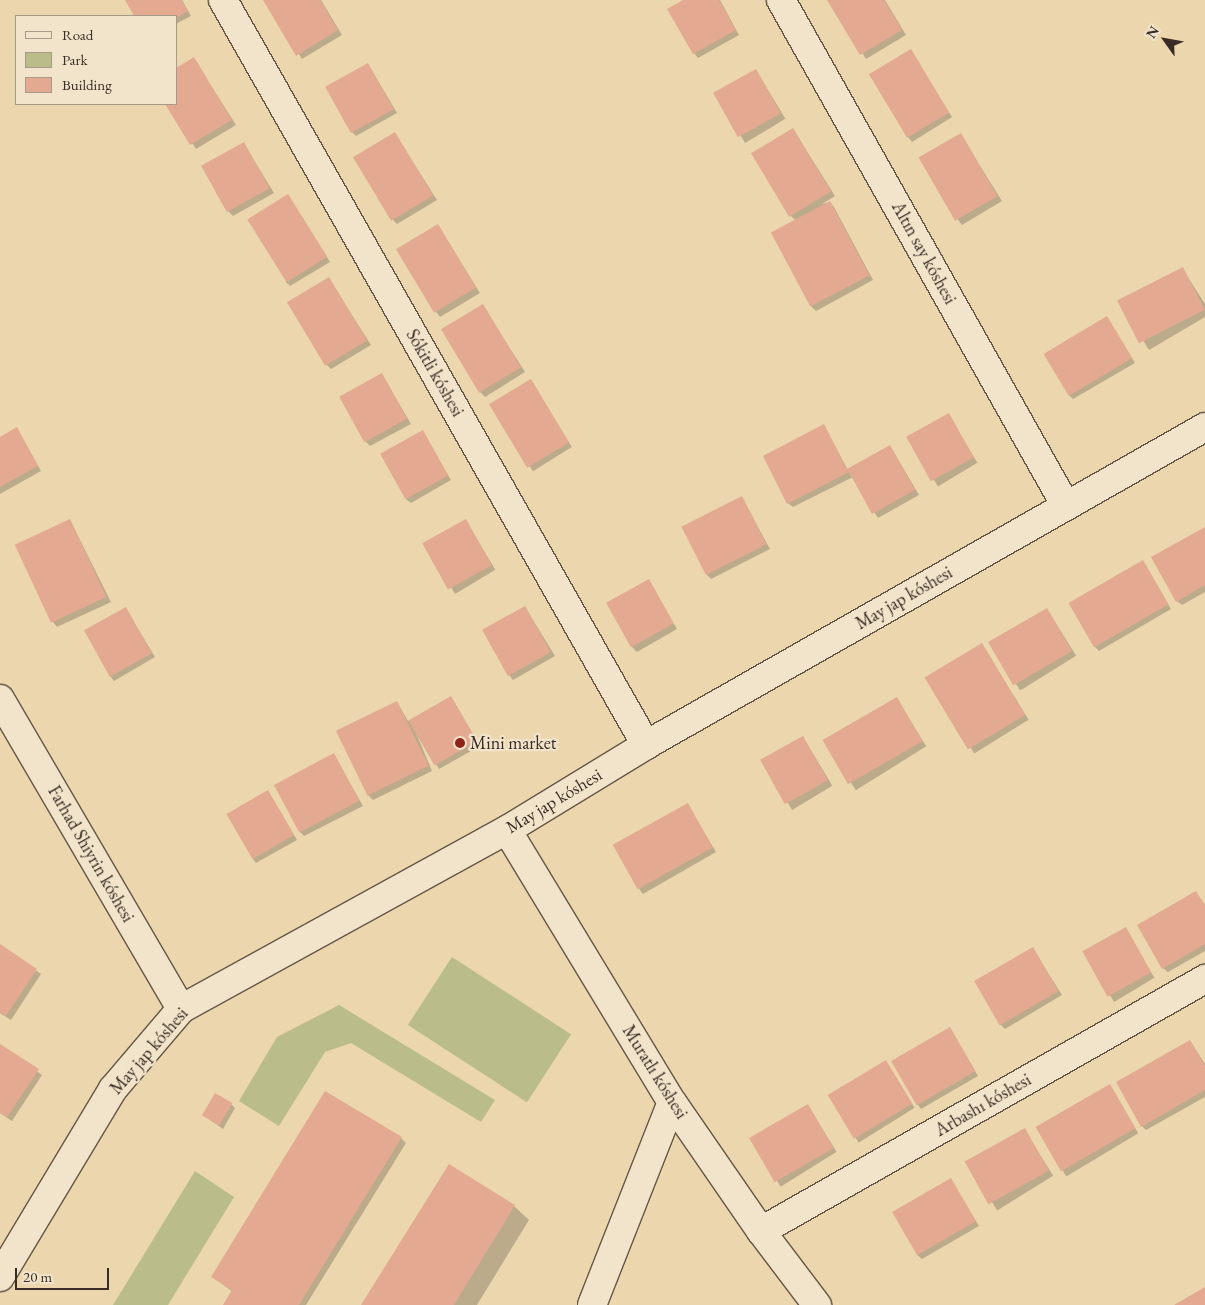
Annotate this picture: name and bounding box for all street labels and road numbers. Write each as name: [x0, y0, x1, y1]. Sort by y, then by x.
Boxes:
street label: Altın say kóshesi: [887, 198, 961, 308]
street label: Sókitli kóshesi: [401, 325, 469, 421]
street label: May jap kóshesi: [852, 562, 956, 634]
street label: May jap kóshesi: [502, 764, 606, 838]
street label: Farhad Shiyrin kóshesi: [43, 782, 139, 926]
street label: May jap kóshesi: [105, 1003, 193, 1099]
street label: Muratlı kóshesi: [618, 1021, 692, 1123]
street label: Arbashı kóshesi: [931, 1069, 1035, 1141]

